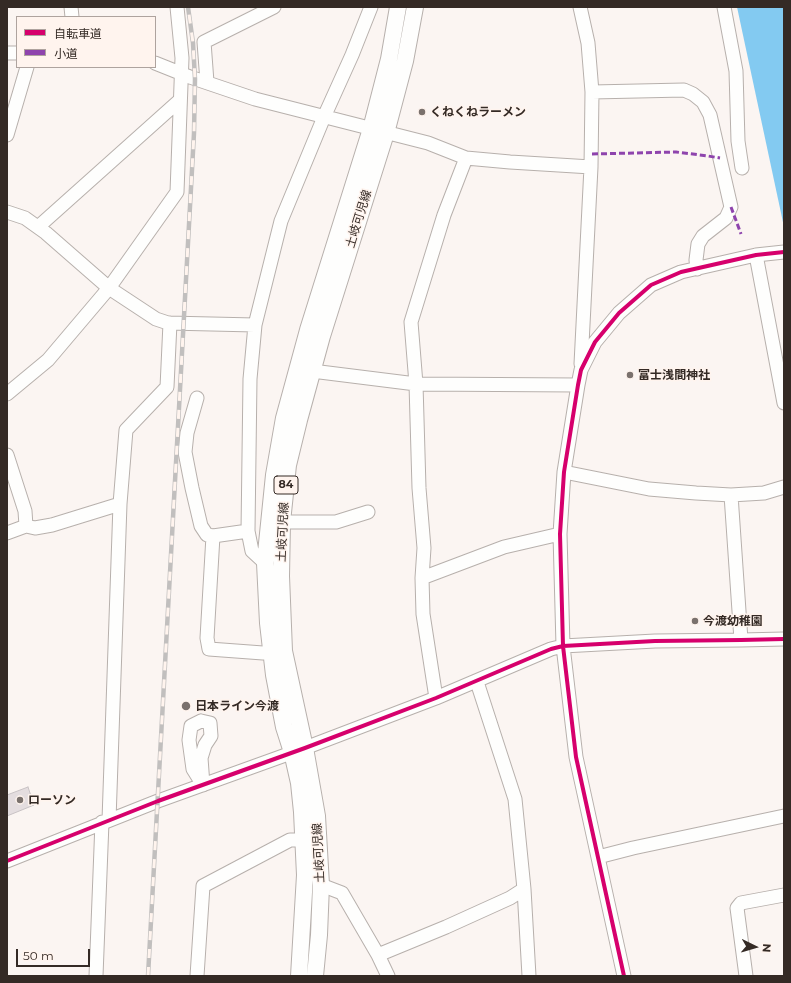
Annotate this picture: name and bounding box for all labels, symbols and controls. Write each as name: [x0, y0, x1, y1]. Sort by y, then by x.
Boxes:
legend: [16, 16, 156, 68]
text: 自転車道: [54, 26, 102, 41]
text: 小道: [54, 46, 78, 61]
place label: くねくねラーメン: [430, 105, 526, 119]
marker: くねくねラーメン: [417, 107, 427, 117]
street label: 土岐可児線: [343, 188, 375, 250]
place label: 富士浅間神社: [638, 368, 710, 382]
marker: 富士浅間神社: [625, 370, 635, 380]
road number: 84: [274, 476, 298, 494]
street label: 土岐可児線: [274, 502, 292, 562]
place label: 今渡幼稚園: [703, 614, 763, 628]
marker: 今渡幼稚園: [690, 616, 700, 626]
place label: 日本ライン今渡: [195, 699, 279, 713]
marker: 日本ライン今渡: [180, 700, 192, 712]
place label: ローソン: [28, 793, 76, 807]
marker: ローソン: [15, 795, 25, 805]
street label: 土岐可児線: [310, 823, 328, 883]
north arrow: [735, 927, 775, 967]
scale bar: [18, 941, 92, 967]
text: N: [760, 943, 774, 953]
text: 50 m: [23, 948, 54, 963]

